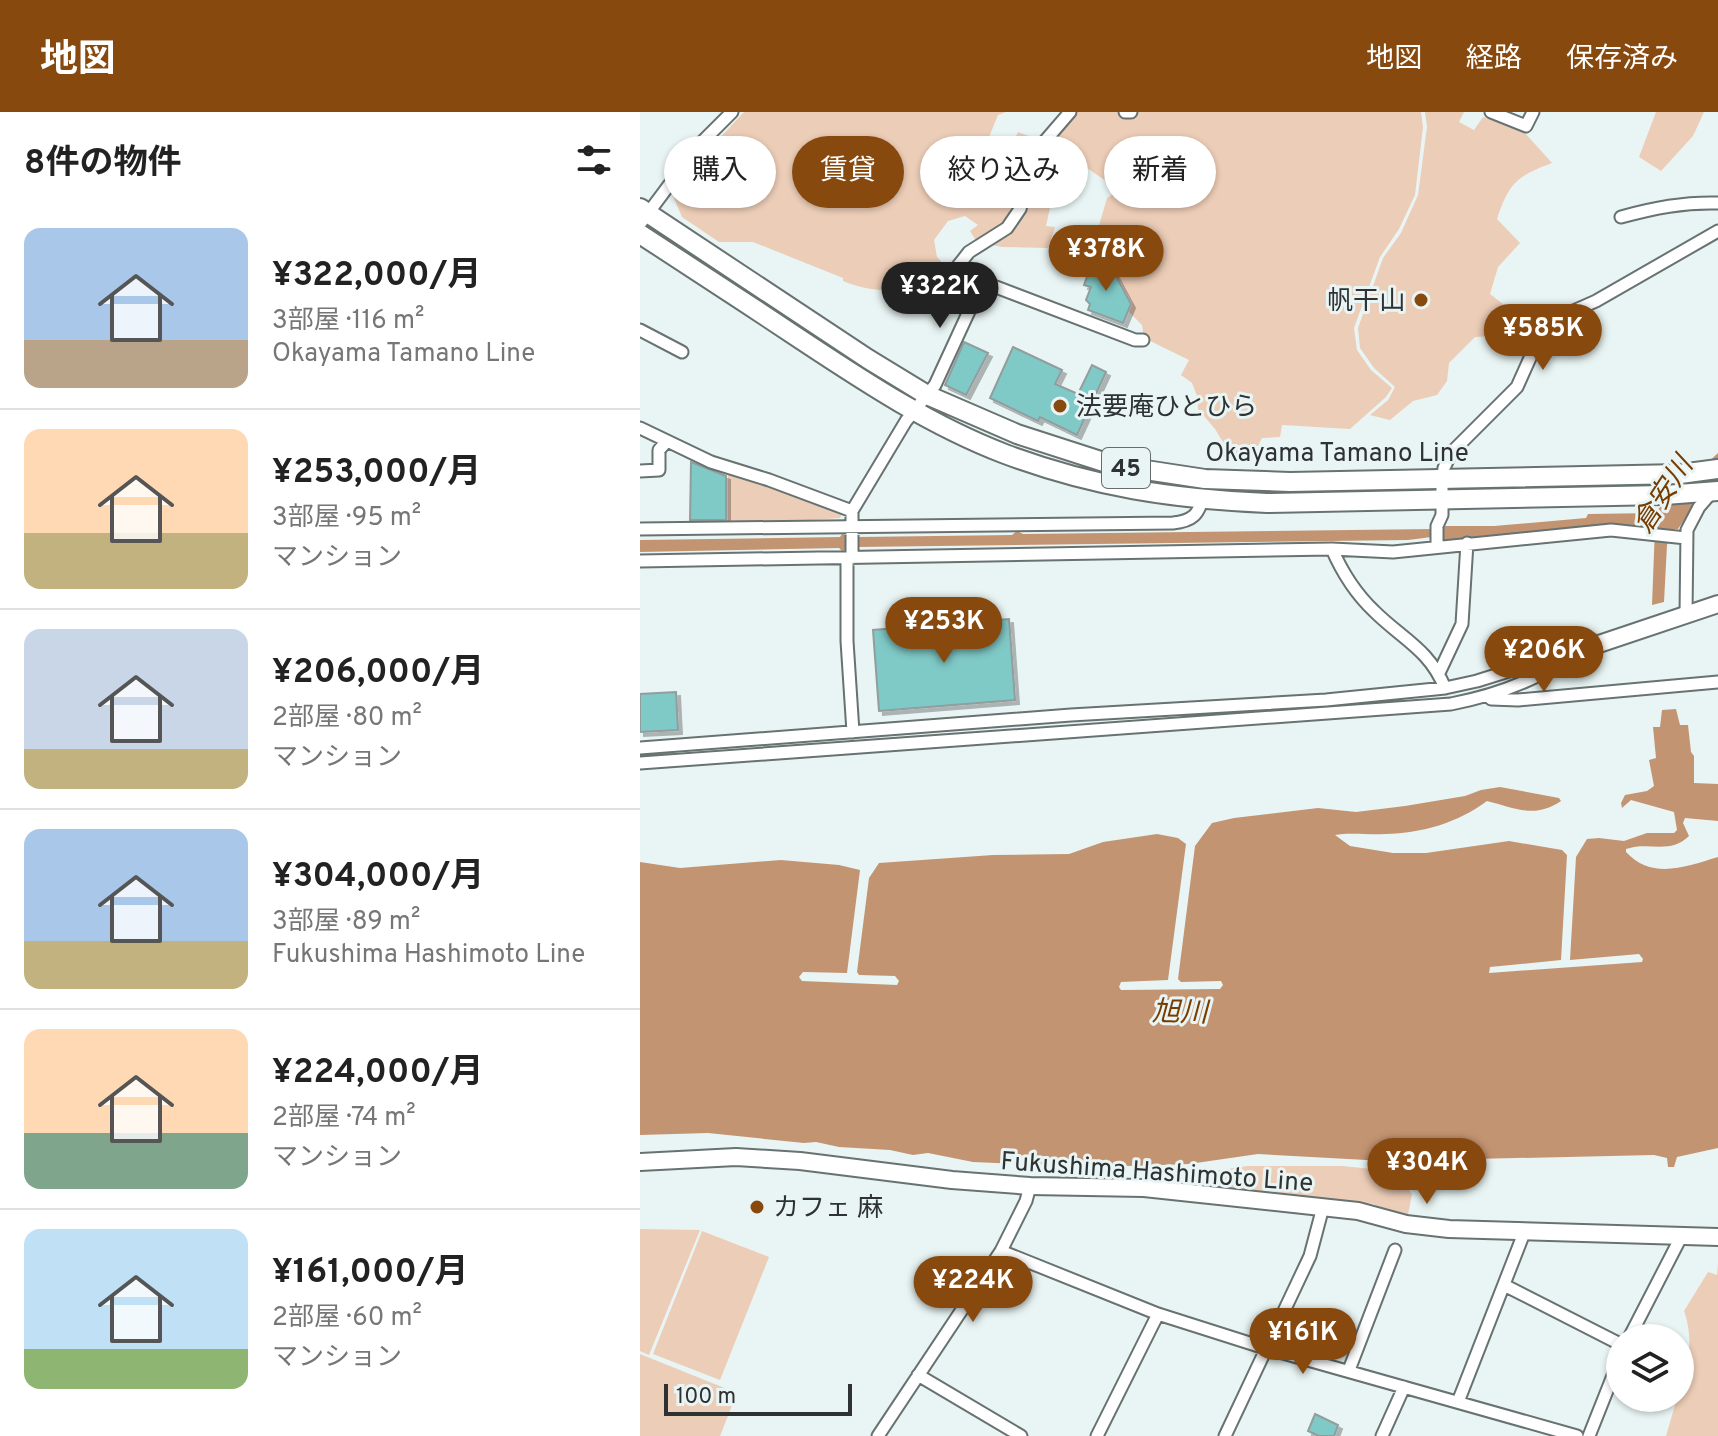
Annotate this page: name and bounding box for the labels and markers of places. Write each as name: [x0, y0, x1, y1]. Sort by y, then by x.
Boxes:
pin: ¥378K: [1050, 225, 1162, 293]
pin: ¥322K: [884, 262, 996, 330]
place label: 帆干山: [1327, 286, 1405, 319]
marker: 帆干山: [1412, 291, 1430, 309]
pin: ¥585K: [1487, 304, 1599, 372]
place label: 法要庵ひとひら: [1076, 392, 1257, 425]
marker: 法要庵ひとひら: [1051, 397, 1069, 415]
pin: ¥253K: [888, 597, 1000, 665]
pin: ¥206K: [1488, 626, 1600, 694]
pin: ¥304K: [1371, 1138, 1483, 1206]
place label: カフェ 麻: [773, 1193, 883, 1226]
marker: カフェ 麻: [748, 1198, 766, 1216]
pin: ¥224K: [917, 1256, 1029, 1324]
pin: ¥161K: [1247, 1308, 1359, 1376]

